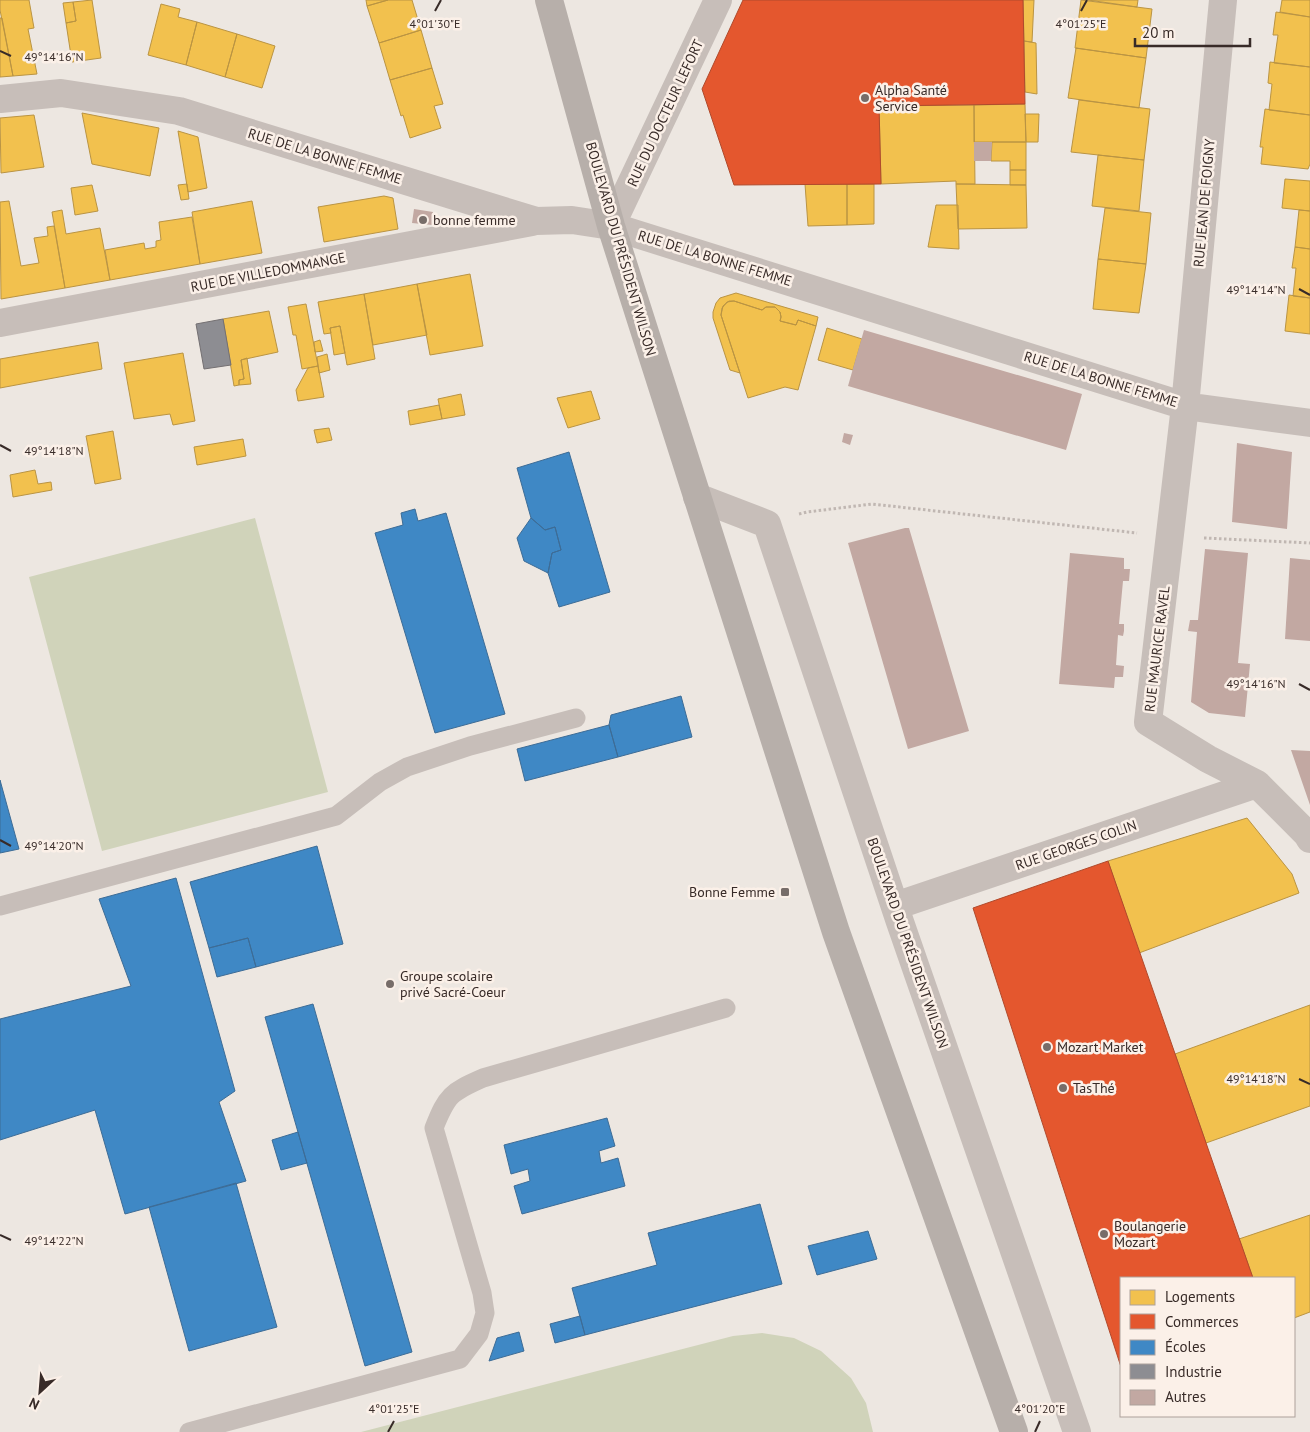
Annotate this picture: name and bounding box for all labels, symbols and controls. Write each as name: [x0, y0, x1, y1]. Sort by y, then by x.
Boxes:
scale bar: [1135, 15, 1250, 47]
text: 4°01'30"E: [410, 16, 460, 31]
text: 4°01'25"E: [1056, 16, 1106, 31]
text: 20 m: [1142, 23, 1175, 42]
street label: RUE DU DOCTEUR LEFORT: [623, 36, 707, 189]
text: 49°14'16"N: [24, 49, 84, 64]
place label: Alpha Santé Service: [875, 81, 947, 115]
marker: Alpha Santé Service: [859, 92, 871, 104]
street label: RUE DE LA BONNE FEMME: [246, 124, 404, 188]
street label: RUE JEAN DE FOIGNY: [1189, 138, 1219, 268]
street label: BOULEVARD DU PRÉSIDENT WILSON: [582, 140, 660, 358]
place label: bonne femme: [433, 211, 516, 229]
marker: bonne femme: [417, 214, 429, 226]
street label: RUE DE LA BONNE FEMME: [636, 226, 794, 290]
street label: RUE DE VILLEDOMMANGE: [189, 248, 347, 296]
text: 49°14'14"N: [1226, 282, 1286, 297]
street label: RUE DE LA BONNE FEMME: [1022, 347, 1180, 411]
text: 49°14'18"N: [24, 443, 84, 458]
street label: RUE MAURICE RAVEL: [1140, 585, 1174, 713]
text: 49°14'16"N: [1226, 676, 1286, 691]
street label: RUE GEORGES COLIN: [1013, 816, 1139, 874]
street label: BOULEVARD DU PRÉSIDENT WILSON: [863, 835, 953, 1051]
text: 49°14'20"N: [24, 838, 84, 853]
place label: Bonne Femme: [689, 883, 775, 901]
marker: Bonne Femme: [779, 886, 791, 898]
place label: Groupe scolaire privé Sacré-Coeur: [400, 967, 506, 1001]
marker: Groupe scolaire privé Sacré-Coeur: [384, 978, 396, 990]
place label: Mozart Market: [1057, 1038, 1144, 1056]
marker: Mozart Market: [1041, 1041, 1053, 1053]
text: 49°14'18"N: [1226, 1071, 1286, 1086]
place label: TasThé: [1073, 1079, 1115, 1097]
marker: TasThé: [1057, 1082, 1069, 1094]
place label: Boulangerie Mozart: [1114, 1217, 1186, 1251]
marker: Boulangerie Mozart: [1098, 1228, 1110, 1240]
text: 49°14'22"N: [24, 1233, 84, 1248]
legend: [1120, 1277, 1295, 1417]
text: Logements: [1165, 1287, 1235, 1306]
text: Commerces: [1165, 1312, 1239, 1331]
text: Écoles: [1165, 1337, 1206, 1356]
text: Industrie: [1165, 1362, 1222, 1381]
north arrow: [15, 1367, 65, 1417]
text: Autres: [1165, 1387, 1206, 1406]
text: N: [26, 1394, 42, 1414]
text: 4°01'25"E: [369, 1401, 419, 1416]
text: 4°01'20"E: [1015, 1401, 1065, 1416]

